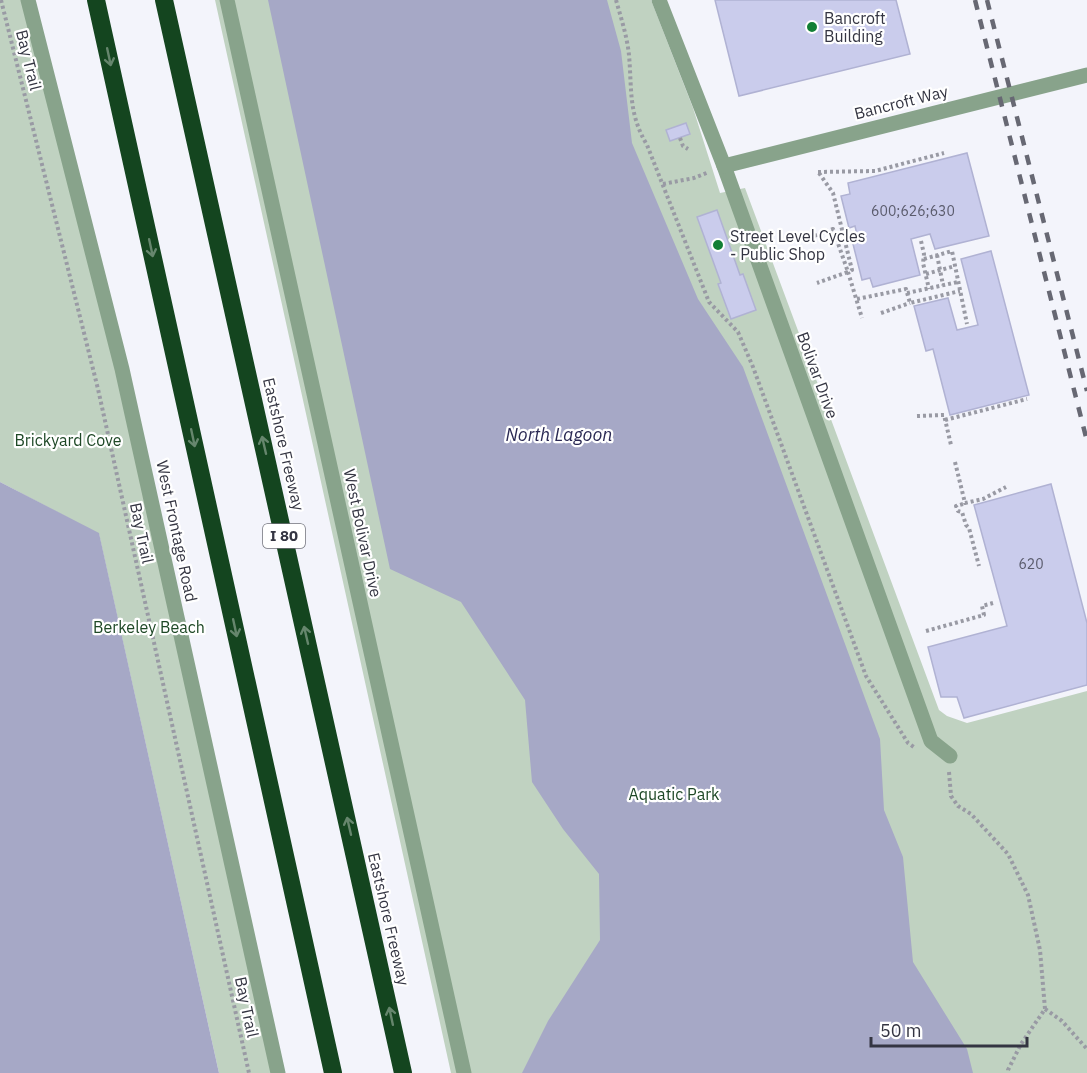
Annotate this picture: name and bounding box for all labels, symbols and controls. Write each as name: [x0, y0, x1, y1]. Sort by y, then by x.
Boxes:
place label: Bancroft Building: [824, 8, 886, 46]
marker: Bancroft Building: [805, 20, 819, 34]
street label: Bay Trail: [12, 28, 46, 92]
one-way arrow: [104, 47, 115, 66]
street label: Bancroft Way: [852, 81, 950, 123]
house number: 600;626;630: [871, 202, 955, 220]
place label: Street Level Cycles - Public Shop: [730, 226, 866, 264]
one-way arrow: [146, 237, 157, 257]
marker: Street Level Cycles - Public Shop: [711, 238, 725, 252]
street label: Bolivar Drive: [793, 329, 843, 421]
street label: Eastshore Freeway: [259, 376, 309, 512]
water label: North Lagoon: [505, 423, 613, 446]
one-way arrow: [188, 428, 199, 447]
park label: Brickyard Cove: [14, 430, 122, 450]
one-way arrow: [257, 436, 269, 455]
street label: West Frontage Road: [152, 458, 202, 604]
street label: West Bolivar Drive: [340, 467, 386, 599]
street label: Bay Trail: [126, 501, 158, 565]
road number: I 80: [263, 524, 305, 548]
house number: 620: [1018, 555, 1044, 573]
park label: Berkeley Beach: [93, 617, 205, 637]
one-way arrow: [230, 618, 241, 638]
one-way arrow: [300, 626, 311, 645]
park label: Aquatic Park: [629, 784, 720, 804]
one-way arrow: [342, 816, 354, 835]
street label: Eastshore Freeway: [364, 851, 414, 987]
street label: Bay Trail: [231, 975, 263, 1039]
one-way arrow: [385, 1007, 396, 1026]
scale bar: [871, 1010, 1027, 1048]
text: 50 m: [880, 1019, 922, 1042]

